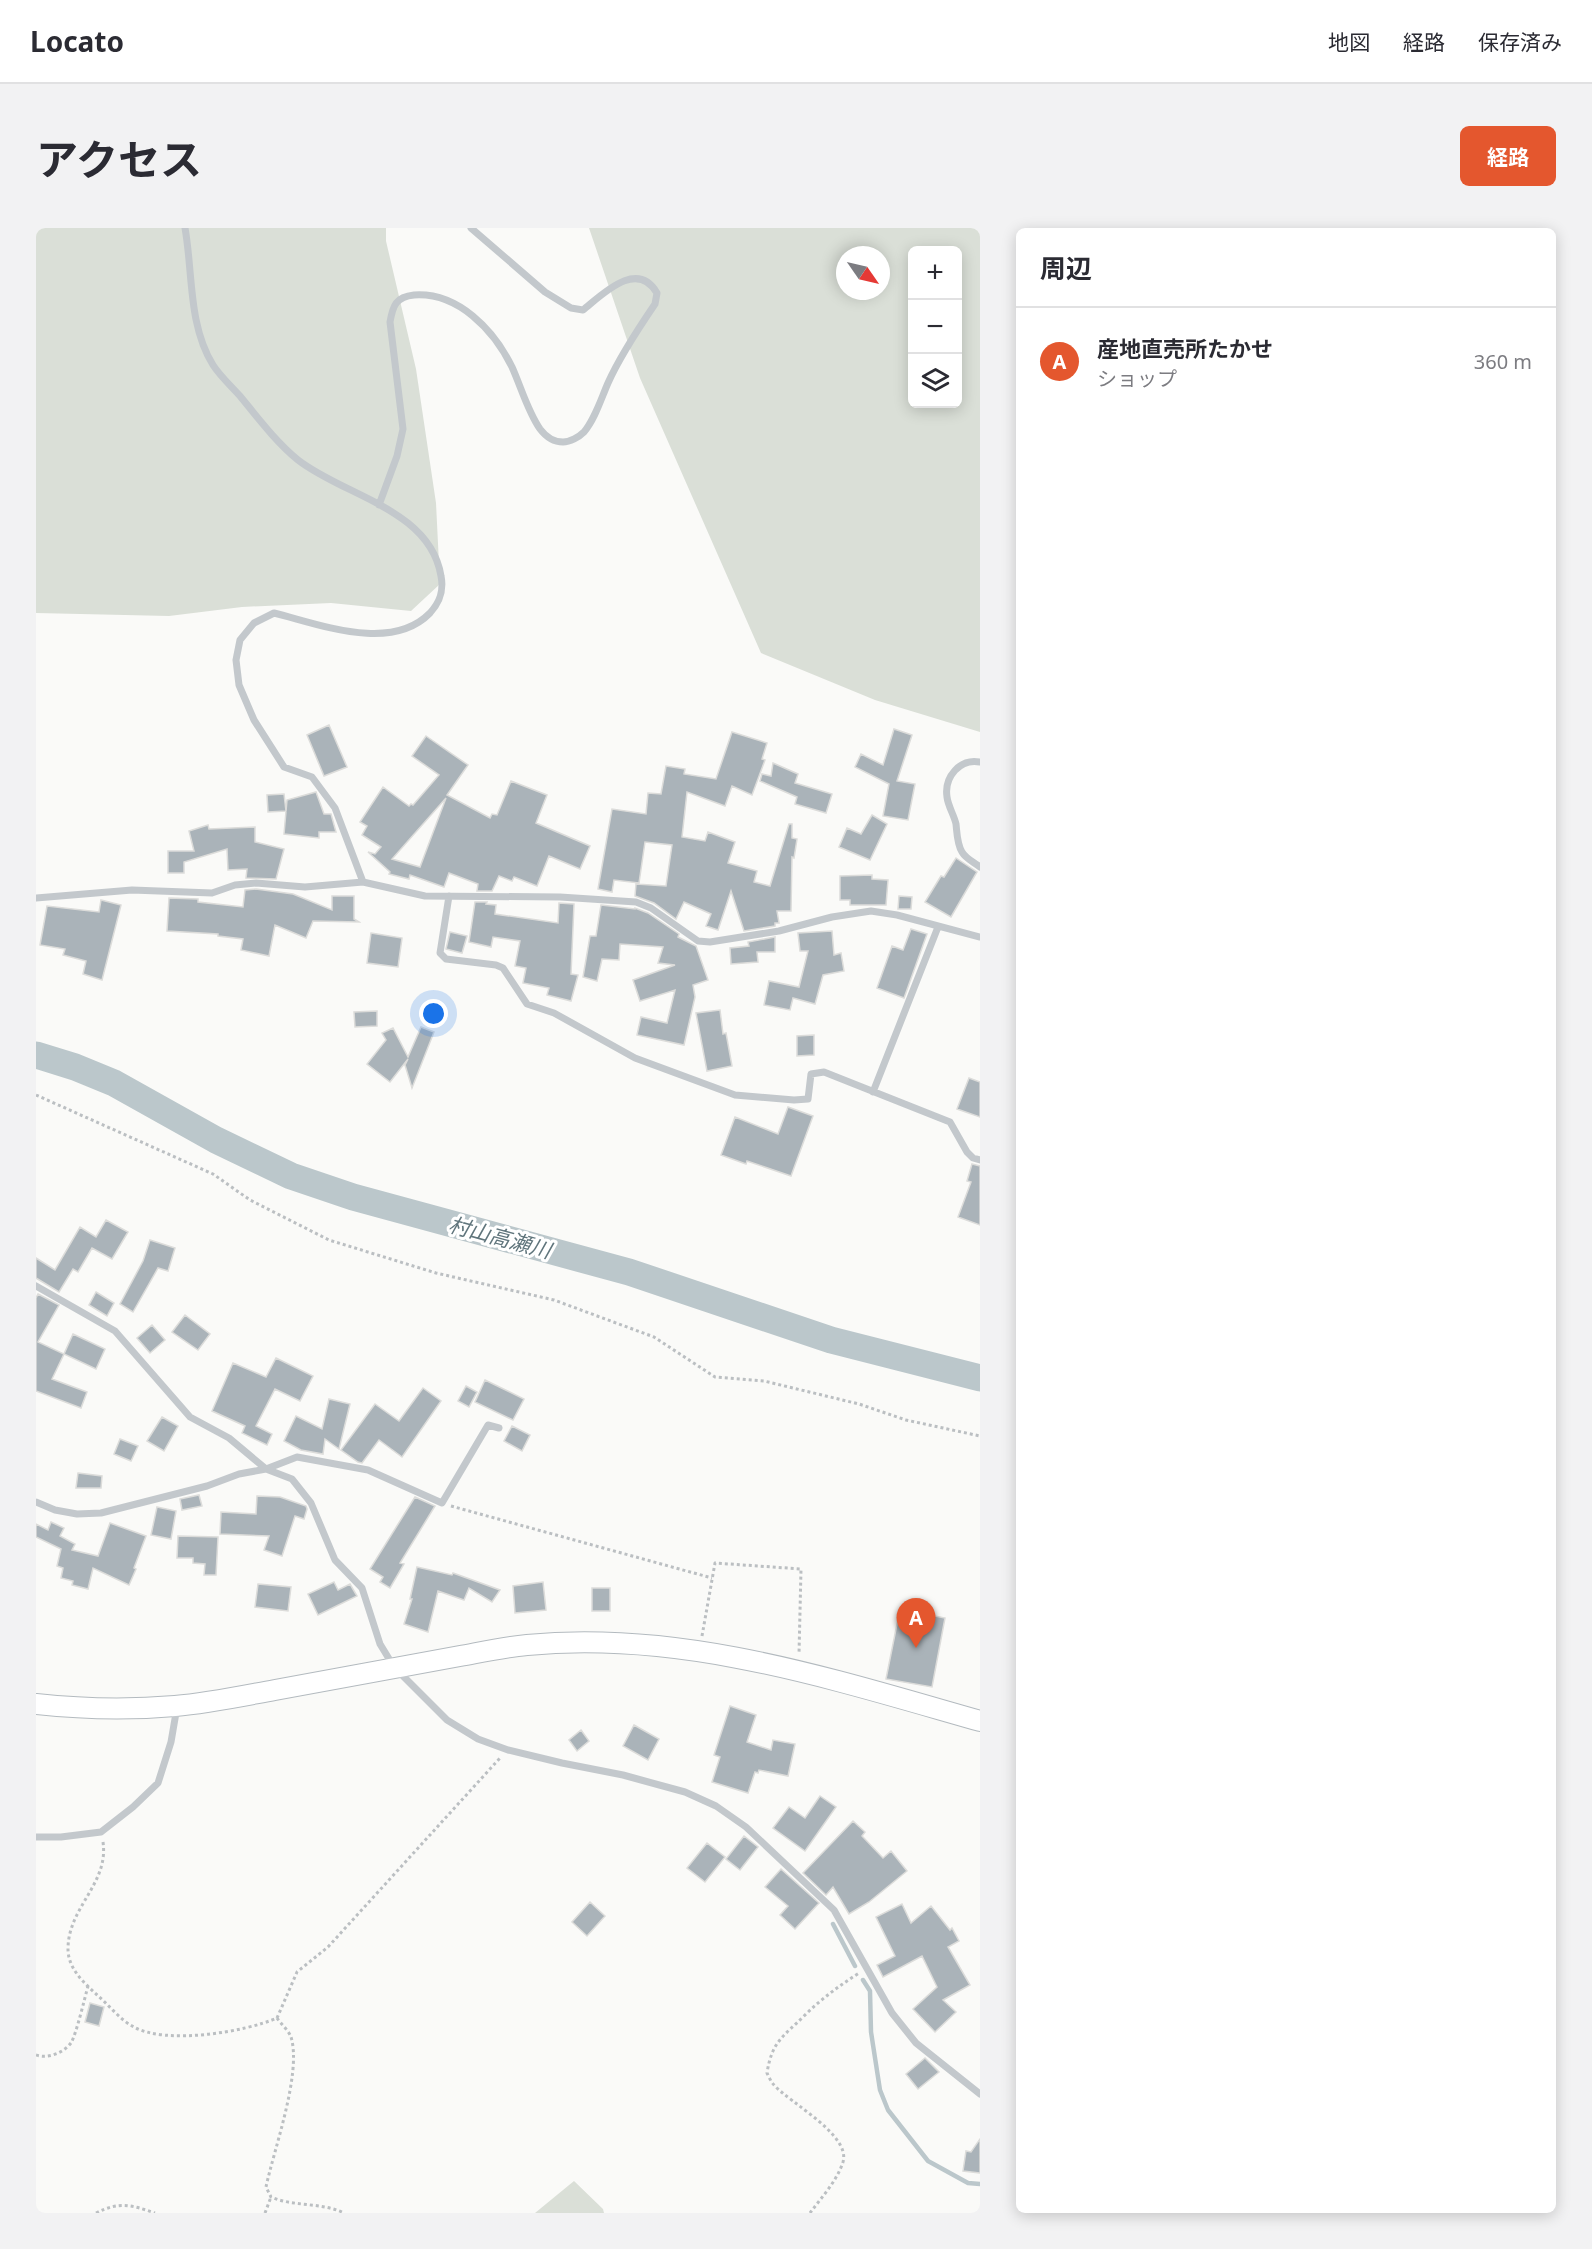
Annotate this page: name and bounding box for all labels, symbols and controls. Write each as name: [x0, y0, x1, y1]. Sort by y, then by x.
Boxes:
text: Locato: [30, 22, 124, 60]
text: 地図: [1328, 28, 1370, 56]
text: 経路: [1403, 28, 1445, 56]
text: 保存済み: [1478, 28, 1562, 56]
button: 経路: [1460, 126, 1556, 186]
text: アクセス: [36, 130, 202, 187]
north arrow: [836, 246, 890, 300]
map controls: [908, 246, 962, 408]
button: +: [908, 246, 962, 300]
text: 周辺: [1040, 250, 1092, 286]
button: −: [908, 300, 962, 354]
text: 産地直売所たかせ: [1097, 333, 1273, 363]
text: A: [1053, 348, 1066, 375]
text: 360 m: [1474, 348, 1532, 375]
button: layers: [908, 354, 962, 408]
text: ショップ: [1097, 365, 1177, 392]
your location: [419, 999, 448, 1028]
water label: 村山高瀬川: [446, 1210, 556, 1265]
pin: A: [896, 1598, 936, 1648]

